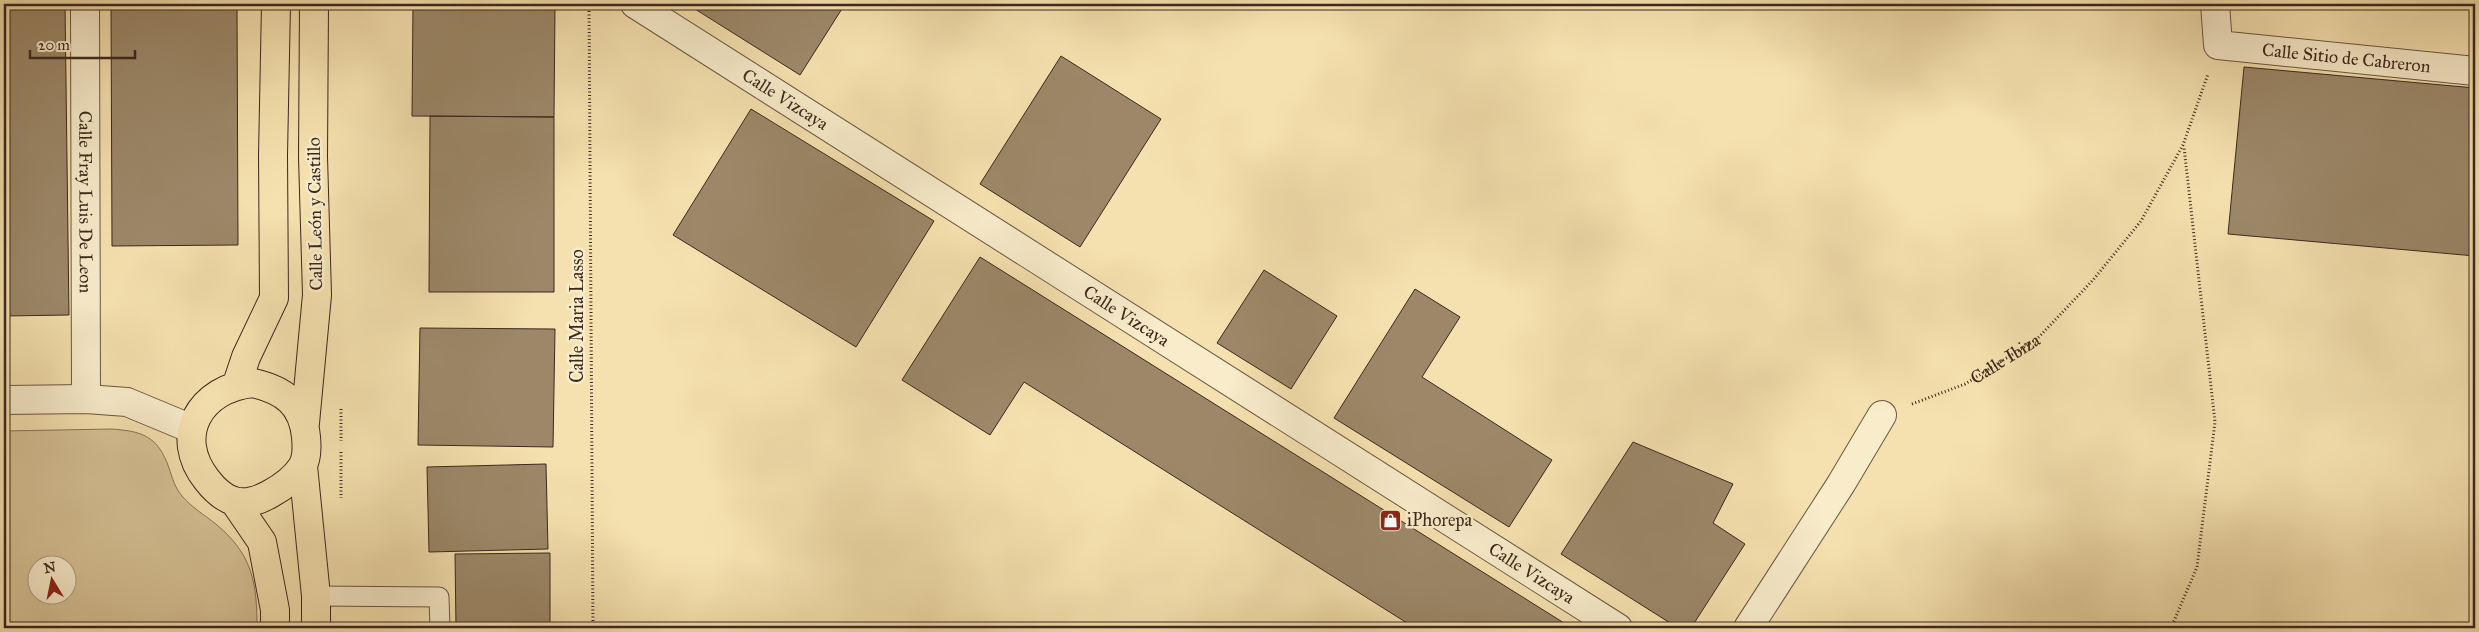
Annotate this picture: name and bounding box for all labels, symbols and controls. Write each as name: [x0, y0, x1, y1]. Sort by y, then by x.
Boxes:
scale bar: [30, 28, 135, 60]
text: 20 m: [38, 36, 70, 54]
street label: Calle Sitio de Cabreron: [2261, 39, 2432, 77]
street label: Calle Vizcaya: [738, 64, 833, 135]
street label: Calle Fray Luis De Leon: [74, 111, 97, 294]
street label: Calle León y Castillo: [303, 137, 327, 291]
street label: Calle Maria Lasso: [566, 249, 588, 383]
street label: Calle Vizcaya: [1079, 280, 1174, 352]
street label: Calle Ibiza: [1966, 329, 2045, 389]
shop icon: iPhorepa: [1379, 508, 1403, 532]
place label: iPhorepa: [1407, 509, 1472, 531]
street label: Calle Vizcaya: [1484, 538, 1579, 609]
north arrow: [28, 554, 78, 604]
text: N: [43, 558, 57, 577]

